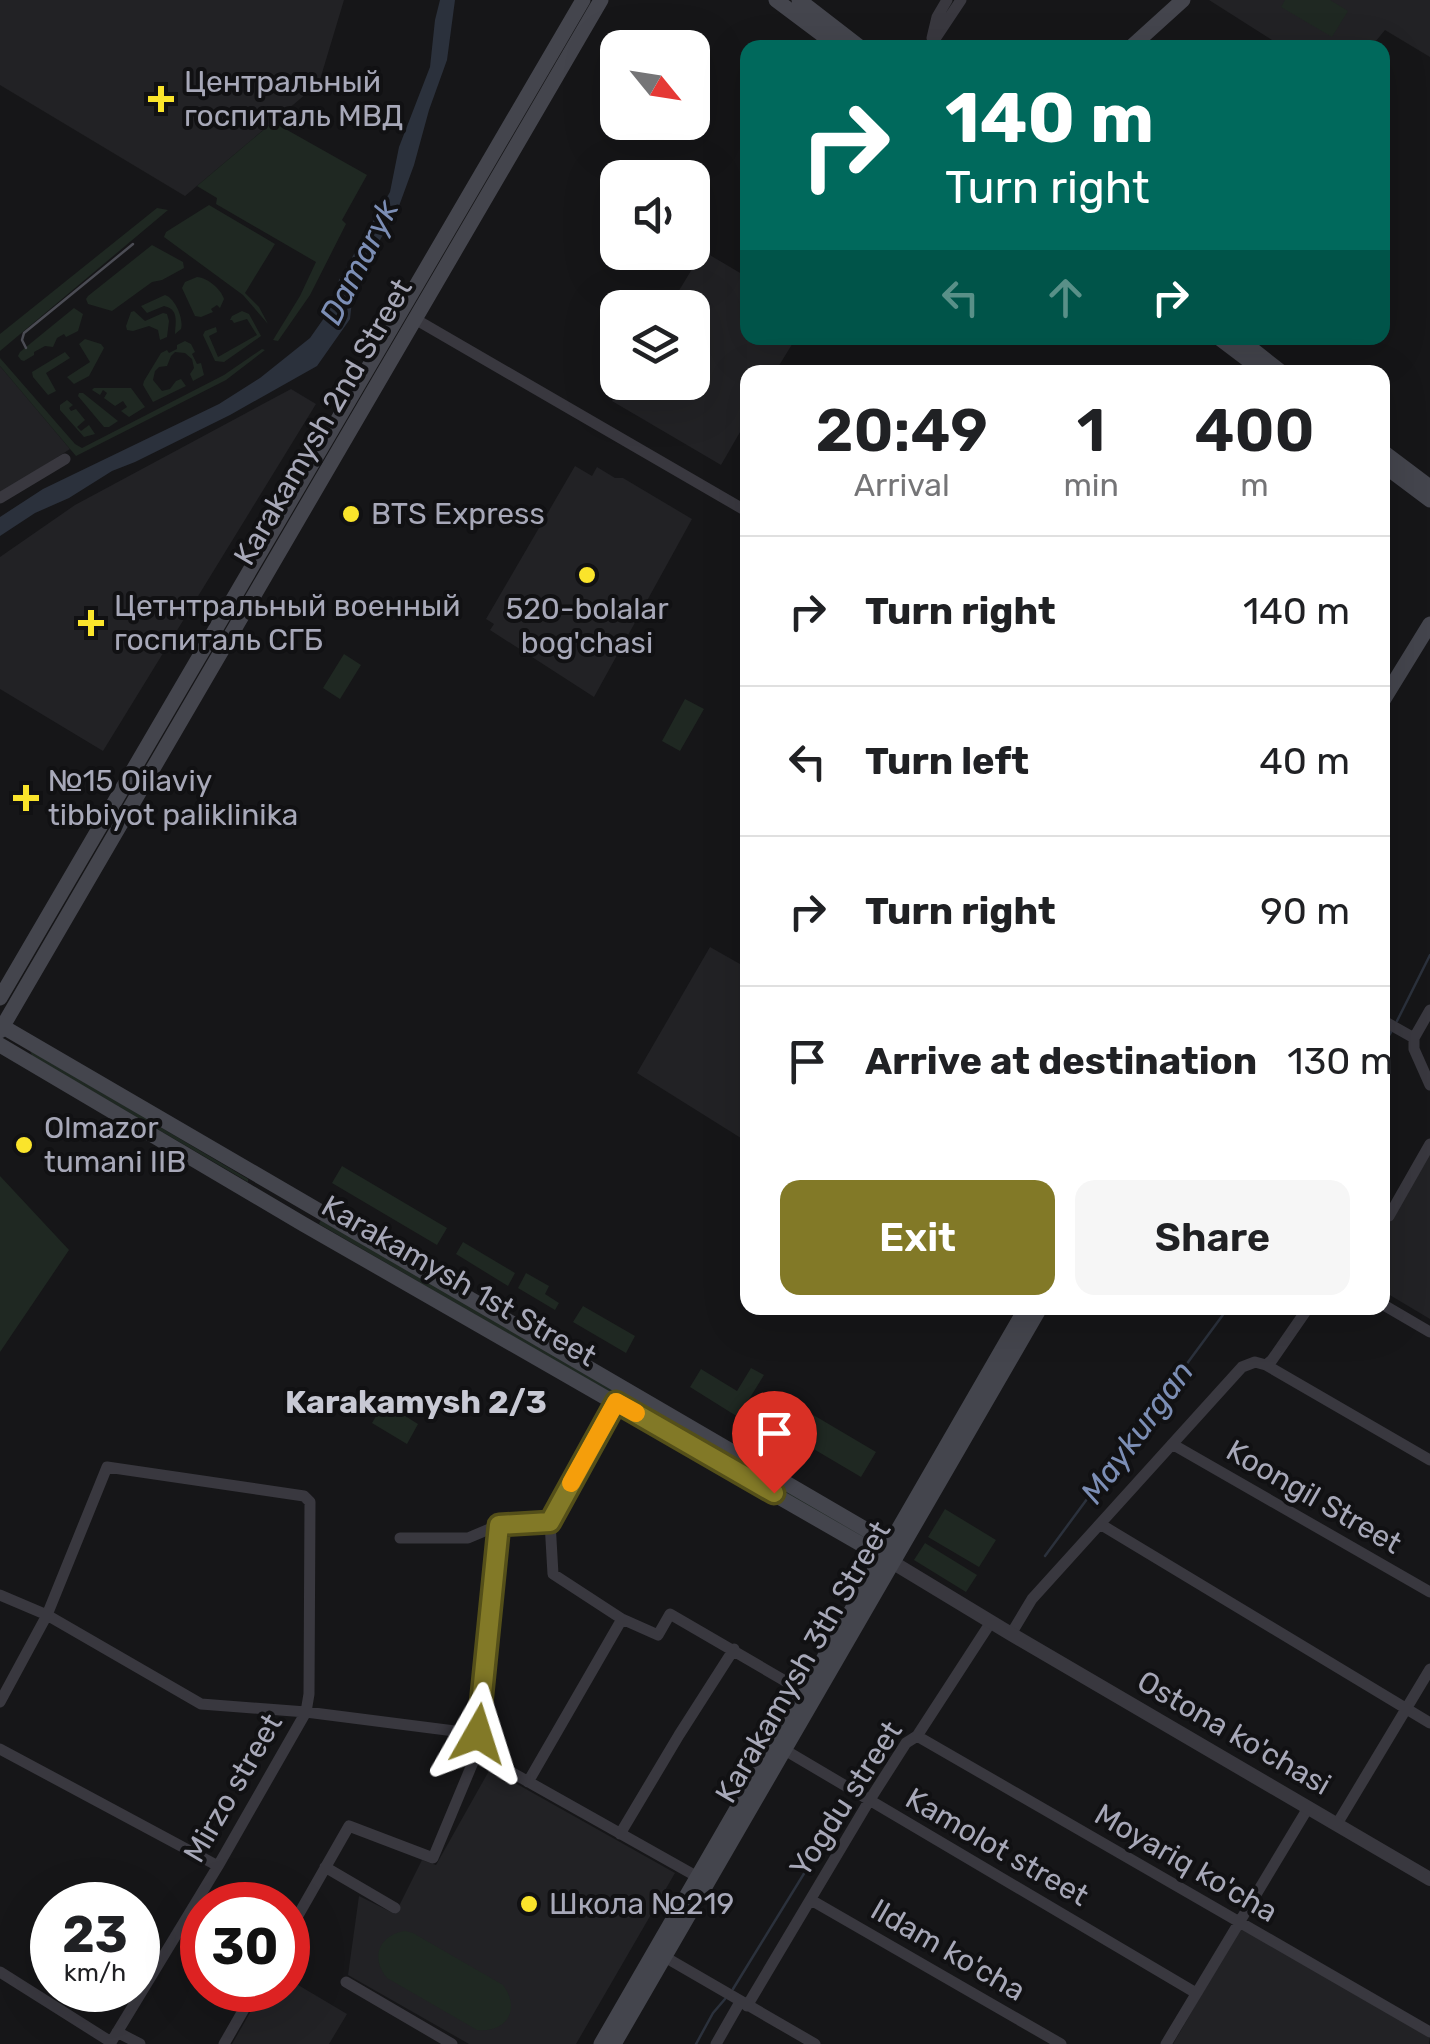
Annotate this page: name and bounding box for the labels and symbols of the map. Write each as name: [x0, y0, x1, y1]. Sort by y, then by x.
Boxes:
north arrow: [600, 30, 710, 140]
place label: Центральный госпиталь МВД: [184, 64, 403, 134]
marker: Центральный госпиталь МВД: [148, 86, 174, 112]
water label: Damaryk: [312, 193, 407, 331]
street label: Karakamysh 2nd Street: [226, 272, 420, 572]
place label: BTS Express: [371, 496, 545, 532]
marker: BTS Express: [340, 503, 362, 525]
marker: 520-bolalar bog'chasi: [576, 564, 598, 586]
place label: Цетнтральный военный госпиталь СГБ: [114, 588, 461, 658]
place label: 520-bolalar bog'chasi: [505, 591, 669, 661]
marker: Цетнтральный военный госпиталь СГБ: [78, 610, 104, 636]
place label: №15 Oilaviy tibbiyot paliklinika: [48, 763, 298, 833]
marker: №15 Oilaviy tibbiyot paliklinika: [13, 785, 39, 811]
place label: Olmazor tumani IIB: [44, 1110, 186, 1180]
marker: Olmazor tumani IIB: [13, 1134, 35, 1156]
street label: Karakamysh 1st Street: [315, 1188, 603, 1374]
water label: Maykurgan: [1073, 1353, 1201, 1511]
district label: Karakamysh 2/3: [285, 1383, 547, 1421]
pin: [732, 1391, 817, 1494]
street label: Koongil Street: [1220, 1432, 1408, 1562]
street label: Karakamysh 3th Street: [708, 1515, 899, 1809]
street label: Ostona ko'chasi: [1131, 1663, 1337, 1803]
position arrow: [426, 1682, 530, 1786]
street label: Mirzo street: [176, 1707, 290, 1869]
street label: Yogdu street: [782, 1714, 910, 1884]
street label: Kamolot street: [899, 1780, 1095, 1914]
street label: Moyariq ko'cha: [1088, 1796, 1284, 1930]
speed limit sign: 30: [180, 1882, 310, 2012]
place label: Школа №219: [549, 1886, 734, 1922]
street label: Ildam ko'cha: [865, 1891, 1031, 2009]
marker: Школа №219: [518, 1893, 540, 1915]

